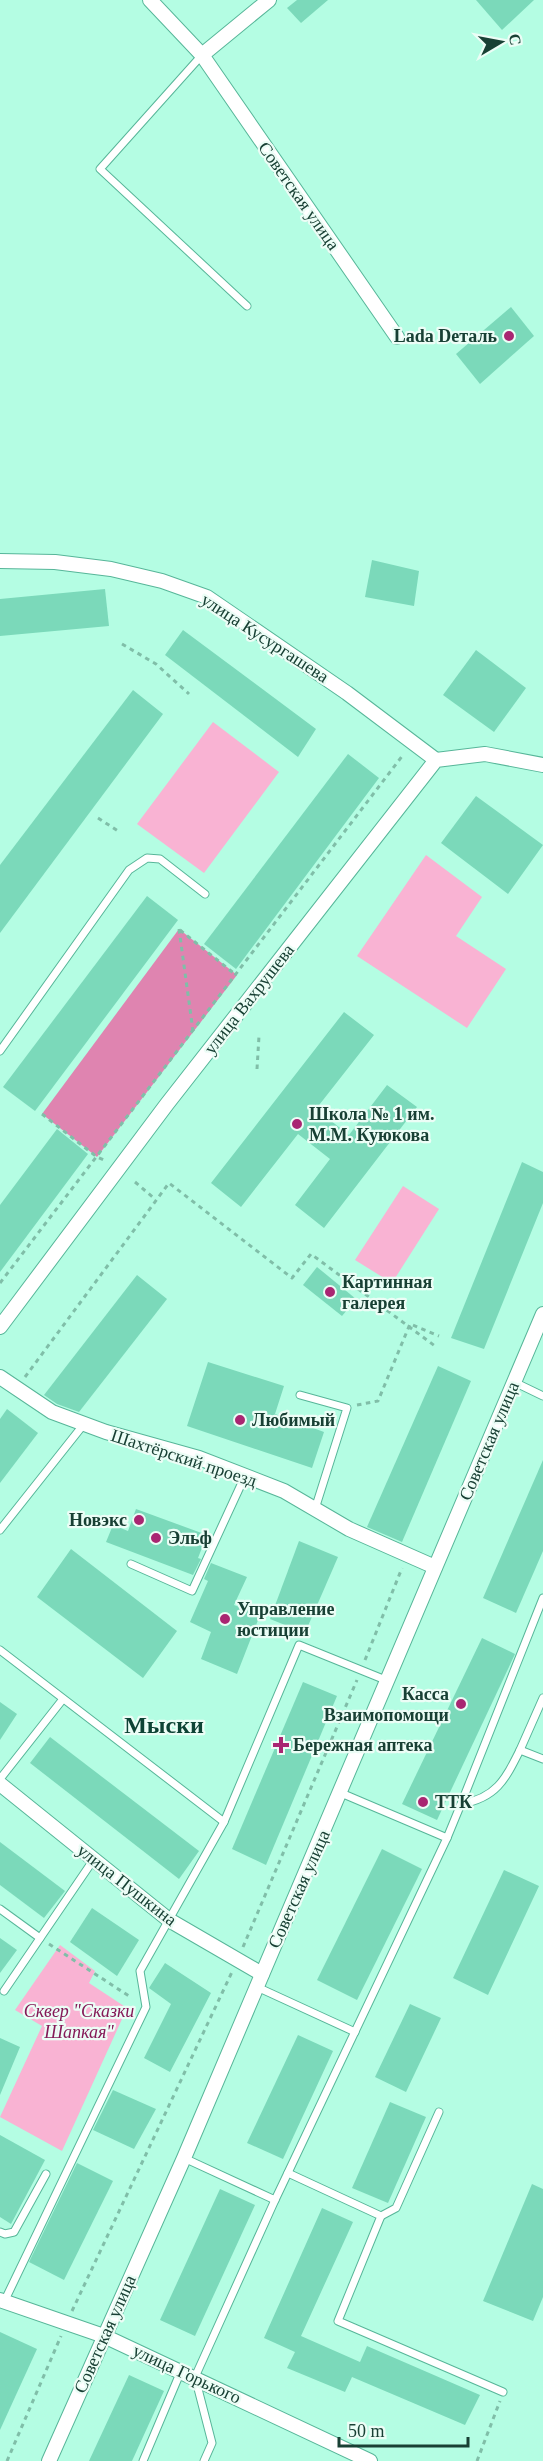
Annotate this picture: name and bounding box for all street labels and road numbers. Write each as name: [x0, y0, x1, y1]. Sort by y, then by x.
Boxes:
street label: Советская улица: [254, 138, 344, 254]
street label: улица Кусургашева: [198, 589, 332, 687]
street label: улица Вахрушева: [200, 940, 298, 1058]
street label: Советская улица: [455, 1379, 523, 1503]
street label: Шахтёрский проезд: [109, 1425, 259, 1491]
street label: Советская улица: [264, 1827, 334, 1951]
street label: улица Пушкина: [73, 1840, 181, 1930]
street label: Советская улица: [70, 2272, 140, 2396]
street label: улица Горького: [130, 2340, 244, 2408]

